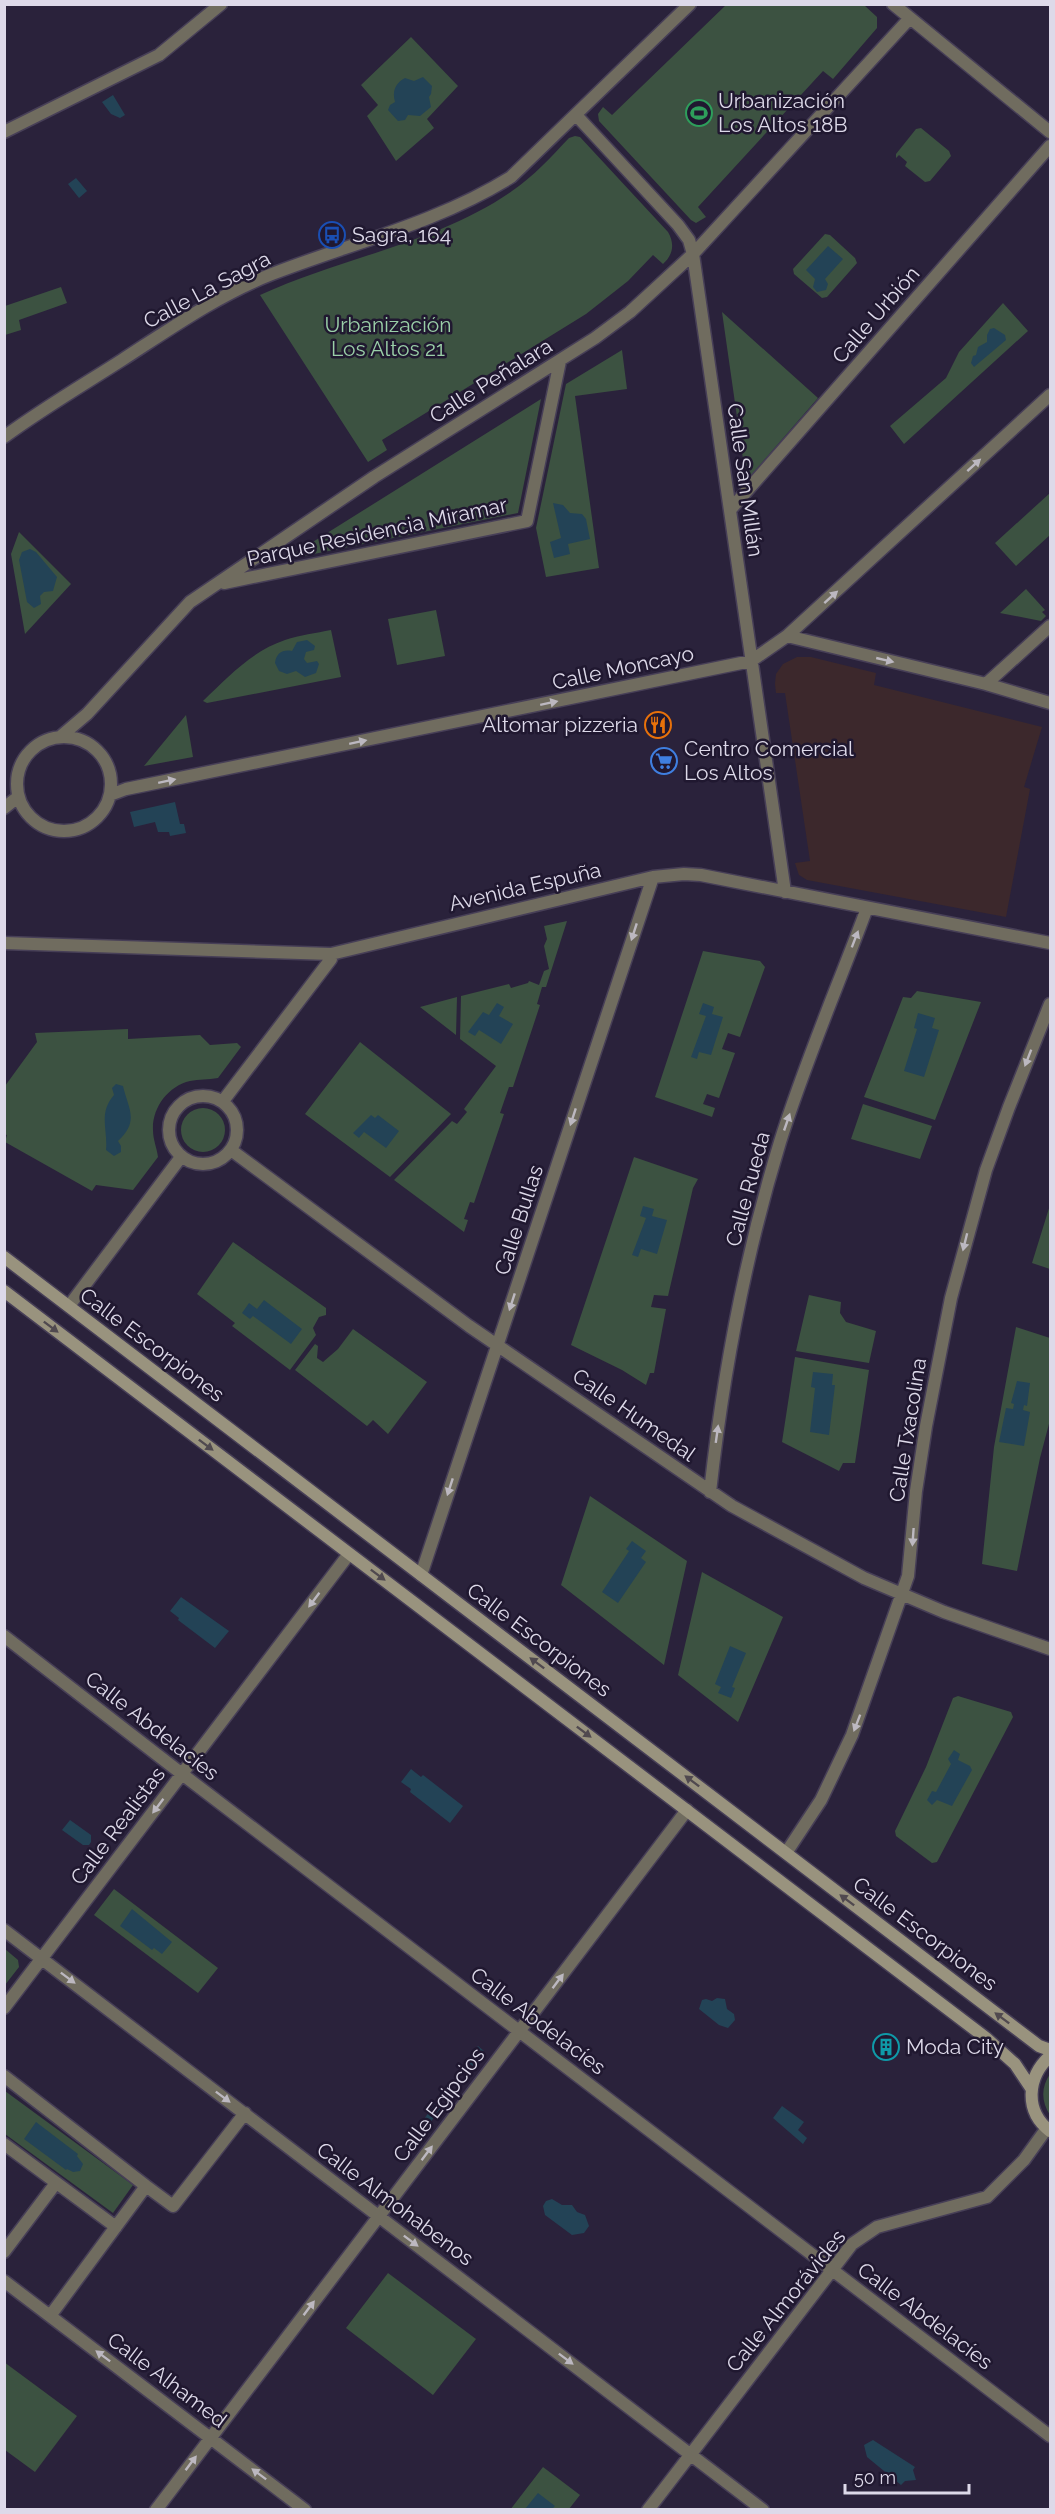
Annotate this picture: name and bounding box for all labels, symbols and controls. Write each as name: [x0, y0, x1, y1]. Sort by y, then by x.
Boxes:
place label: Urbanización Los Altos 18B: [718, 88, 848, 137]
sports icon: Urbanización Los Altos 18B: [684, 98, 714, 128]
bus stop icon: Sagra, 164: [317, 220, 347, 250]
place label: Sagra, 164: [352, 222, 451, 247]
street label: Calle La Sagra: [139, 246, 274, 333]
street label: Calle Urbión: [827, 261, 925, 368]
park label: Urbanización Los Altos 21: [325, 312, 451, 361]
street label: Calle Peñalara: [425, 333, 557, 428]
street label: Calle San Millán: [722, 402, 769, 558]
one-way arrow: [967, 458, 982, 472]
street label: Parque Residencia Miramar: [244, 492, 510, 571]
one-way arrow: [823, 590, 838, 604]
street label: Calle Moncayo: [550, 640, 696, 695]
one-way arrow: [876, 655, 894, 665]
one-way arrow: [540, 698, 559, 707]
restaurant icon: Altomar pizzeria: [643, 710, 673, 740]
place label: Altomar pizzeria: [482, 712, 638, 737]
place label: Centro Comercial Los Altos: [684, 736, 854, 785]
one-way arrow: [349, 737, 368, 746]
supermarket icon: Centro Comercial Los Altos: [649, 746, 679, 776]
one-way arrow: [158, 776, 177, 785]
street label: Avenida Espuña: [446, 857, 603, 916]
one-way arrow: [629, 923, 639, 941]
one-way arrow: [851, 930, 860, 948]
one-way arrow: [1023, 1049, 1032, 1067]
one-way arrow: [568, 1108, 577, 1126]
one-way arrow: [783, 1113, 792, 1131]
street label: Calle Rueda: [720, 1129, 775, 1249]
street label: Calle Bullas: [489, 1162, 548, 1278]
one-way arrow: [960, 1233, 970, 1252]
street label: Calle Escorpiones: [75, 1282, 229, 1407]
one-way arrow: [506, 1293, 516, 1311]
one-way arrow: [43, 1320, 59, 1333]
street label: Calle Txacolina: [884, 1356, 931, 1504]
street label: Calle Humedal: [568, 1363, 701, 1467]
one-way arrow: [713, 1425, 722, 1444]
one-way arrow: [199, 1438, 214, 1450]
one-way arrow: [445, 1478, 455, 1496]
one-way arrow: [908, 1528, 918, 1547]
one-way arrow: [371, 1569, 386, 1581]
street label: Calle Escorpiones: [462, 1577, 616, 1702]
one-way arrow: [308, 1592, 320, 1608]
one-way arrow: [530, 1657, 546, 1669]
street label: Calle Abdelacíes: [81, 1666, 224, 1786]
one-way arrow: [851, 1714, 861, 1732]
one-way arrow: [576, 1725, 591, 1737]
street label: Calle Realistas: [65, 1762, 170, 1890]
one-way arrow: [685, 1776, 700, 1788]
one-way arrow: [152, 1798, 164, 1813]
street label: Calle Escorpiones: [848, 1871, 1002, 1996]
one-way arrow: [840, 1894, 855, 1906]
street label: Calle Abdelacíes: [466, 1962, 611, 2080]
one-way arrow: [60, 1972, 75, 1984]
one-way arrow: [552, 1973, 564, 1989]
one-way arrow: [995, 2012, 1010, 2024]
building icon: Moda City: [871, 2032, 901, 2062]
place label: Moda City: [906, 2034, 1004, 2059]
street label: Calle Egipcios: [387, 2043, 490, 2167]
one-way arrow: [215, 2090, 230, 2102]
street label: Calle Almohabenos: [312, 2136, 479, 2271]
one-way arrow: [421, 2145, 433, 2160]
street label: Calle Almorávides: [721, 2225, 851, 2377]
one-way arrow: [403, 2234, 419, 2247]
street label: Calle Abdelacíes: [853, 2257, 998, 2375]
one-way arrow: [303, 2300, 315, 2316]
street label: Calle Alhamed: [103, 2327, 232, 2432]
one-way arrow: [96, 2351, 111, 2363]
one-way arrow: [557, 2353, 573, 2365]
one-way arrow: [185, 2455, 197, 2471]
scale bar: [845, 2457, 970, 2495]
text: 50 m: [854, 2467, 896, 2488]
one-way arrow: [251, 2469, 266, 2481]

